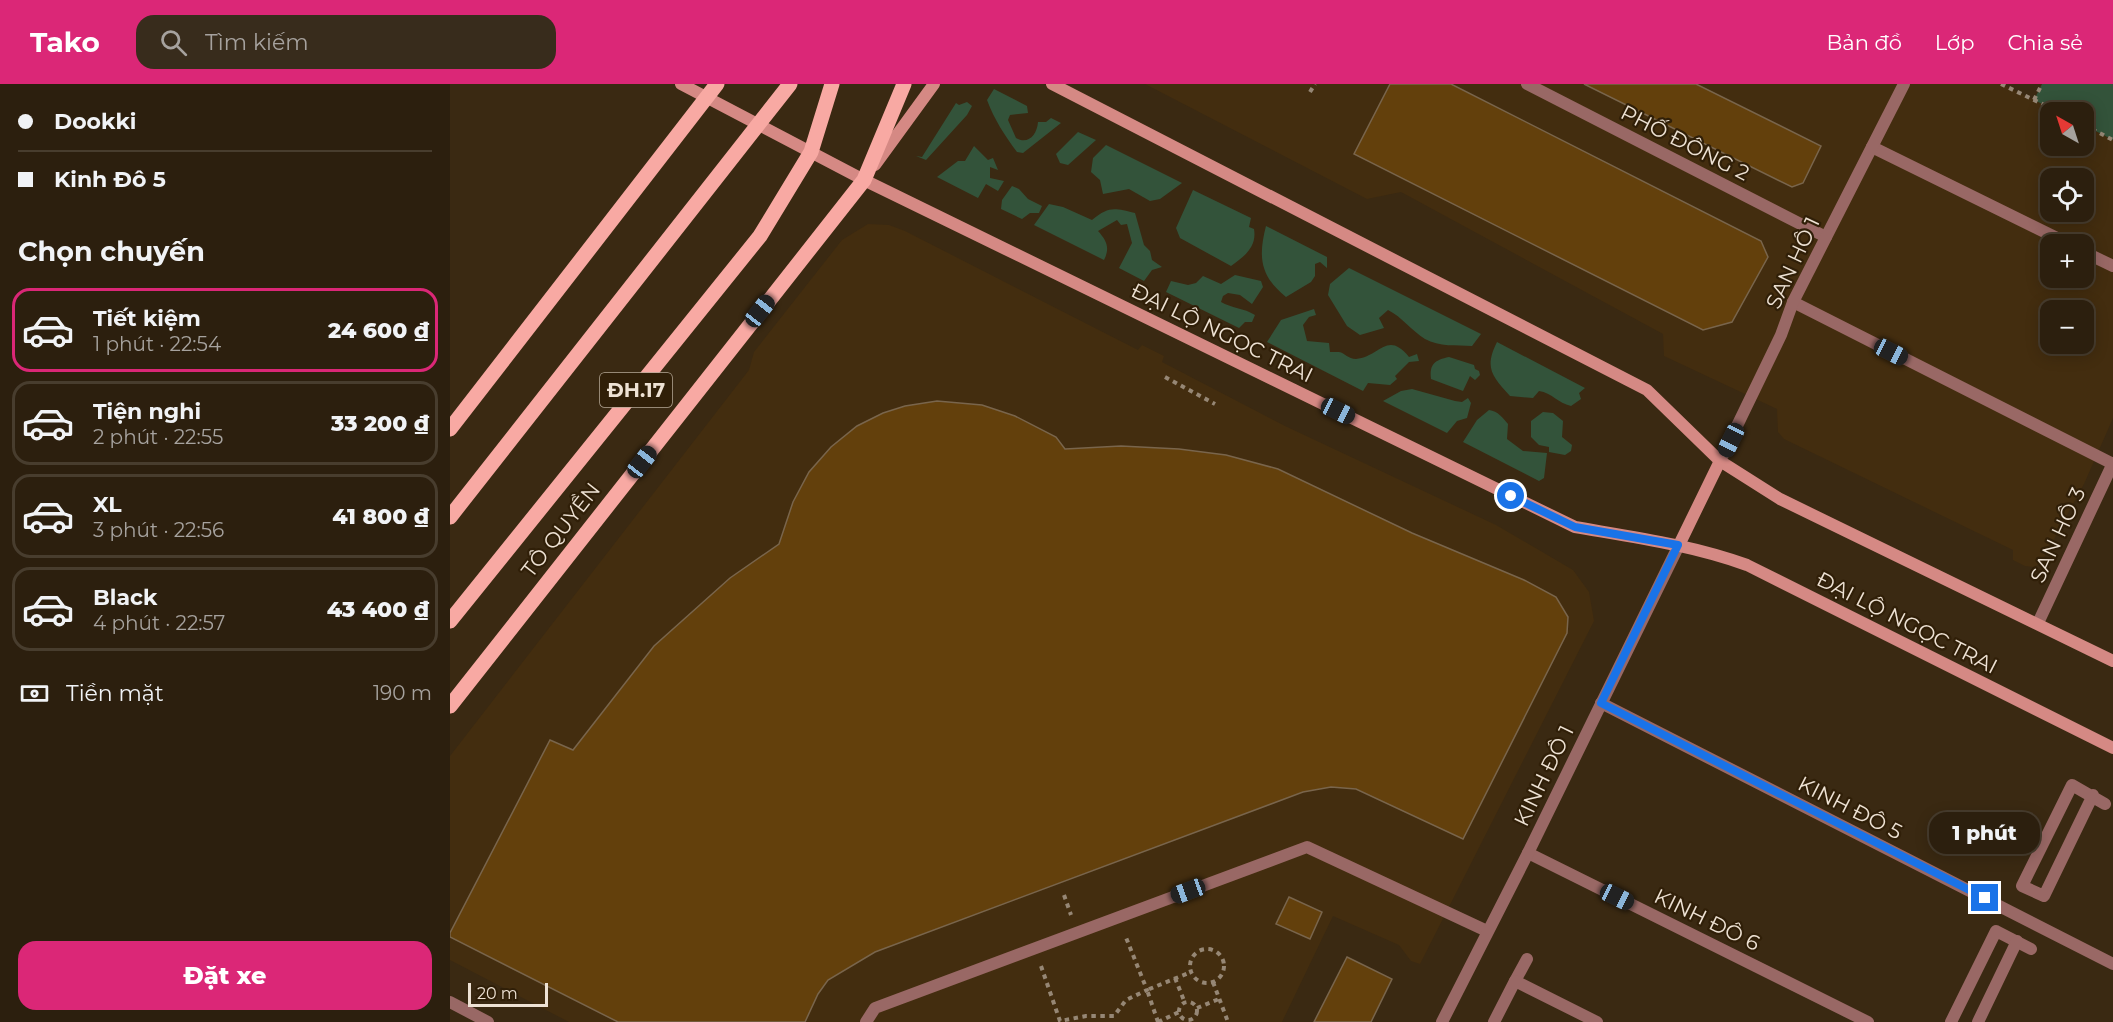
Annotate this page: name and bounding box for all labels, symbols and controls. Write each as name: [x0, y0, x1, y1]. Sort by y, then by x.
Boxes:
search box: [136, 15, 556, 69]
text: Tako: [30, 25, 100, 59]
icon: search: [157, 26, 190, 59]
text: Tìm kiếm: [205, 29, 309, 56]
text: Bản đồ: [1826, 30, 1902, 55]
text: Lớp: [1935, 30, 1974, 55]
text: Chia sẻ: [2007, 30, 2083, 55]
street label: PHỐ ĐÔNG 2: [1617, 99, 1754, 186]
north arrow: [2040, 102, 2094, 156]
map controls: [2040, 102, 2094, 354]
text: Dookki: [54, 108, 136, 135]
text: Kinh Đô 5: [54, 166, 166, 193]
button: locate: [2040, 168, 2094, 222]
street label: SAN HÔ 1: [1760, 213, 1825, 313]
button: +: [2040, 234, 2094, 288]
text: Chọn chuyến: [18, 235, 205, 268]
street label: ĐẠI LỘ NGỌC TRAI: [1127, 278, 1317, 387]
car: [742, 291, 778, 331]
button: −: [2040, 300, 2094, 354]
icon: car: [21, 303, 75, 357]
text: Tiết kiệm: [93, 305, 201, 332]
text: 24 600 ₫: [328, 317, 429, 344]
text: 1 phút · 22:54: [93, 332, 221, 356]
car: [1871, 336, 1911, 368]
road number: ĐH.17: [600, 373, 672, 407]
car: [1318, 395, 1358, 427]
icon: car: [21, 396, 75, 450]
text: Tiện nghi: [93, 398, 201, 425]
text: 33 200 ₫: [331, 410, 429, 437]
car: [1715, 420, 1747, 460]
text: 2 phút · 22:55: [93, 425, 223, 449]
car: [624, 442, 660, 482]
street label: TÔ QUYỀN: [516, 477, 605, 582]
route start: [1497, 482, 1524, 509]
street label: SAN HÔ 3: [2025, 483, 2091, 587]
icon: car: [21, 489, 75, 543]
text: XL: [93, 491, 122, 518]
text: 41 800 ₫: [332, 503, 429, 530]
text: 3 phút · 22:56: [93, 518, 224, 542]
street label: ĐẠI LỘ NGỌC TRAI: [1813, 566, 2002, 679]
icon: car: [21, 582, 75, 636]
text: Black: [93, 584, 157, 611]
text: 43 400 ₫: [327, 596, 429, 623]
text: 4 phút · 22:57: [93, 611, 225, 635]
icon: cash: [18, 677, 51, 710]
text: Tiền mặt: [66, 680, 164, 707]
text: 190 m: [373, 681, 432, 705]
street label: KINH ĐÔ 1: [1508, 721, 1579, 830]
street label: KINH ĐÔ 5: [1794, 771, 1907, 844]
callout: 1 phút: [1930, 811, 2041, 853]
text: 1 phút: [1952, 821, 2017, 845]
car: [1168, 876, 1208, 906]
car: [1597, 881, 1637, 913]
street label: KINH ĐÔ 6: [1650, 883, 1764, 956]
route end: [1971, 884, 1998, 911]
button: Đặt xe: [18, 941, 432, 1010]
scale bar: [468, 980, 548, 1008]
text: 20 m: [477, 984, 518, 1003]

